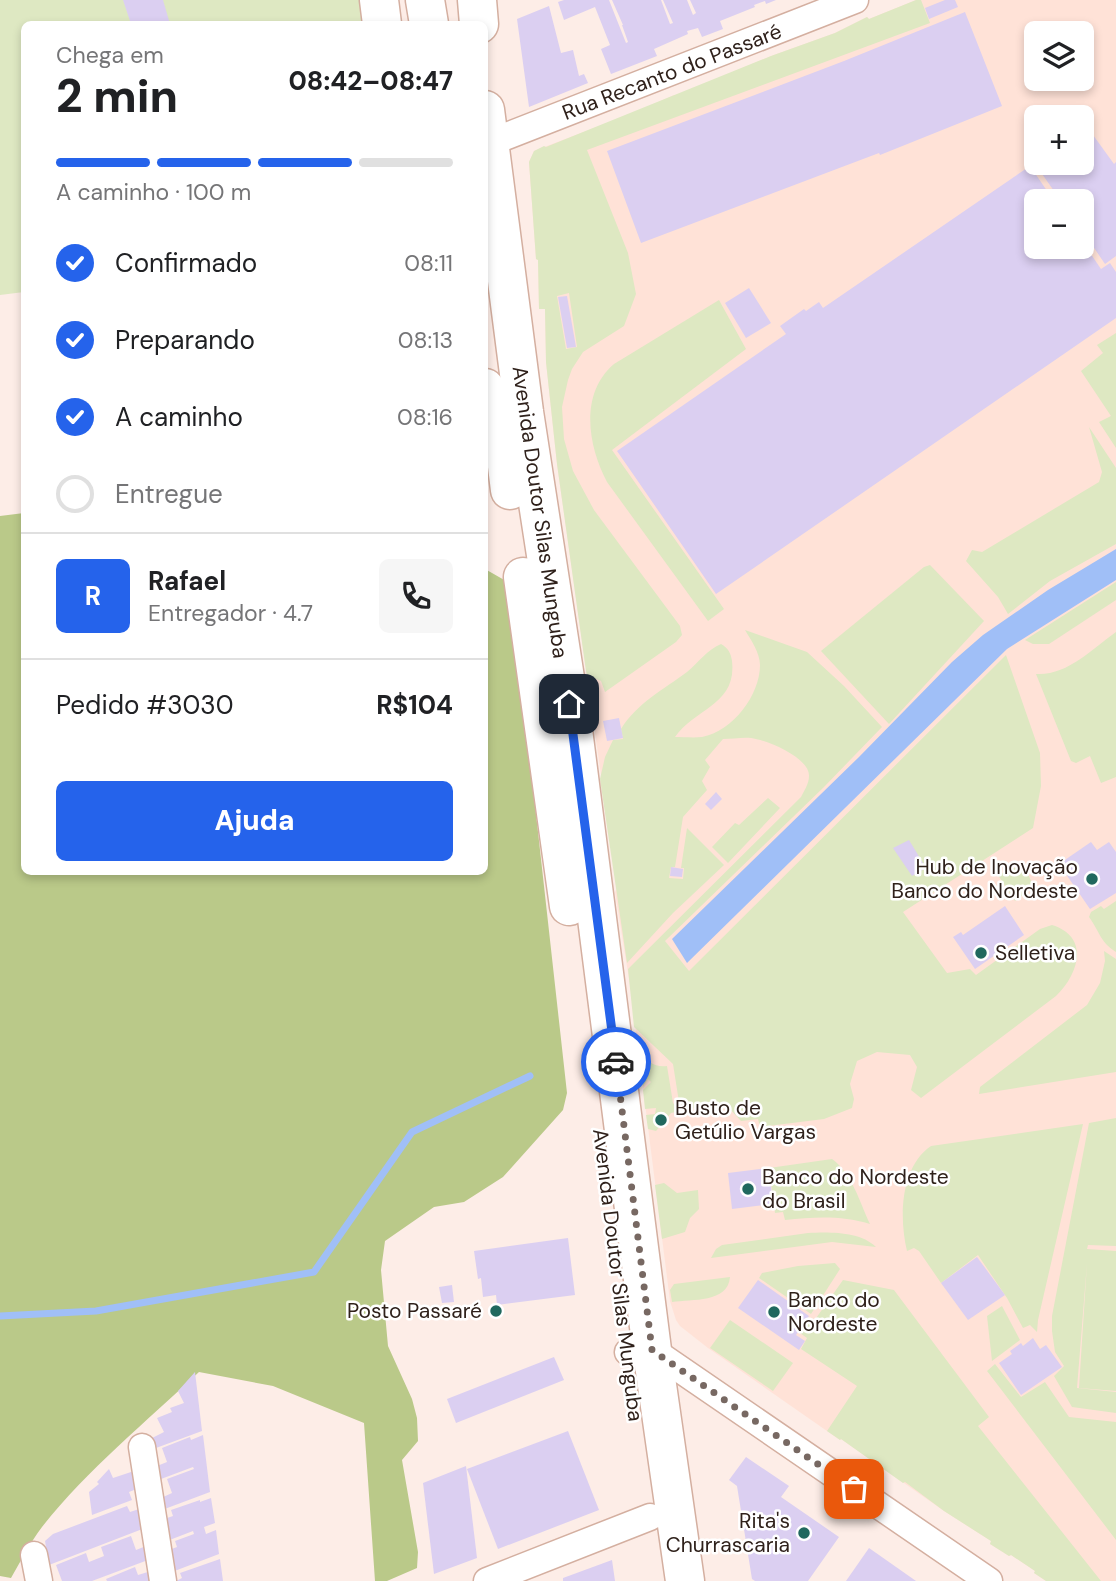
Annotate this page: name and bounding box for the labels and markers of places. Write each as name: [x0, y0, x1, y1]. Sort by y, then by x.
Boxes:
pin: [539, 674, 599, 734]
place label: Hub de Inovação Banco do Nordeste: [891, 853, 1078, 905]
marker: Hub de Inovação Banco do Nordeste: [1084, 871, 1100, 887]
place label: Selletiva: [995, 939, 1075, 967]
marker: Selletiva: [973, 945, 989, 961]
place label: Busto de Getúlio Vargas: [675, 1094, 816, 1146]
marker: Busto de Getúlio Vargas: [653, 1112, 669, 1128]
place label: Banco do Nordeste do Brasil: [762, 1163, 949, 1215]
marker: Banco do Nordeste do Brasil: [740, 1181, 756, 1197]
place label: Banco do Nordeste: [788, 1286, 880, 1338]
place label: Posto Passaré: [347, 1297, 482, 1325]
marker: Posto Passaré: [488, 1303, 504, 1319]
marker: Banco do Nordeste: [766, 1304, 782, 1320]
pin: [824, 1459, 884, 1519]
place label: Rita's Churrascaria: [666, 1507, 790, 1559]
marker: Rita's Churrascaria: [796, 1525, 812, 1541]

